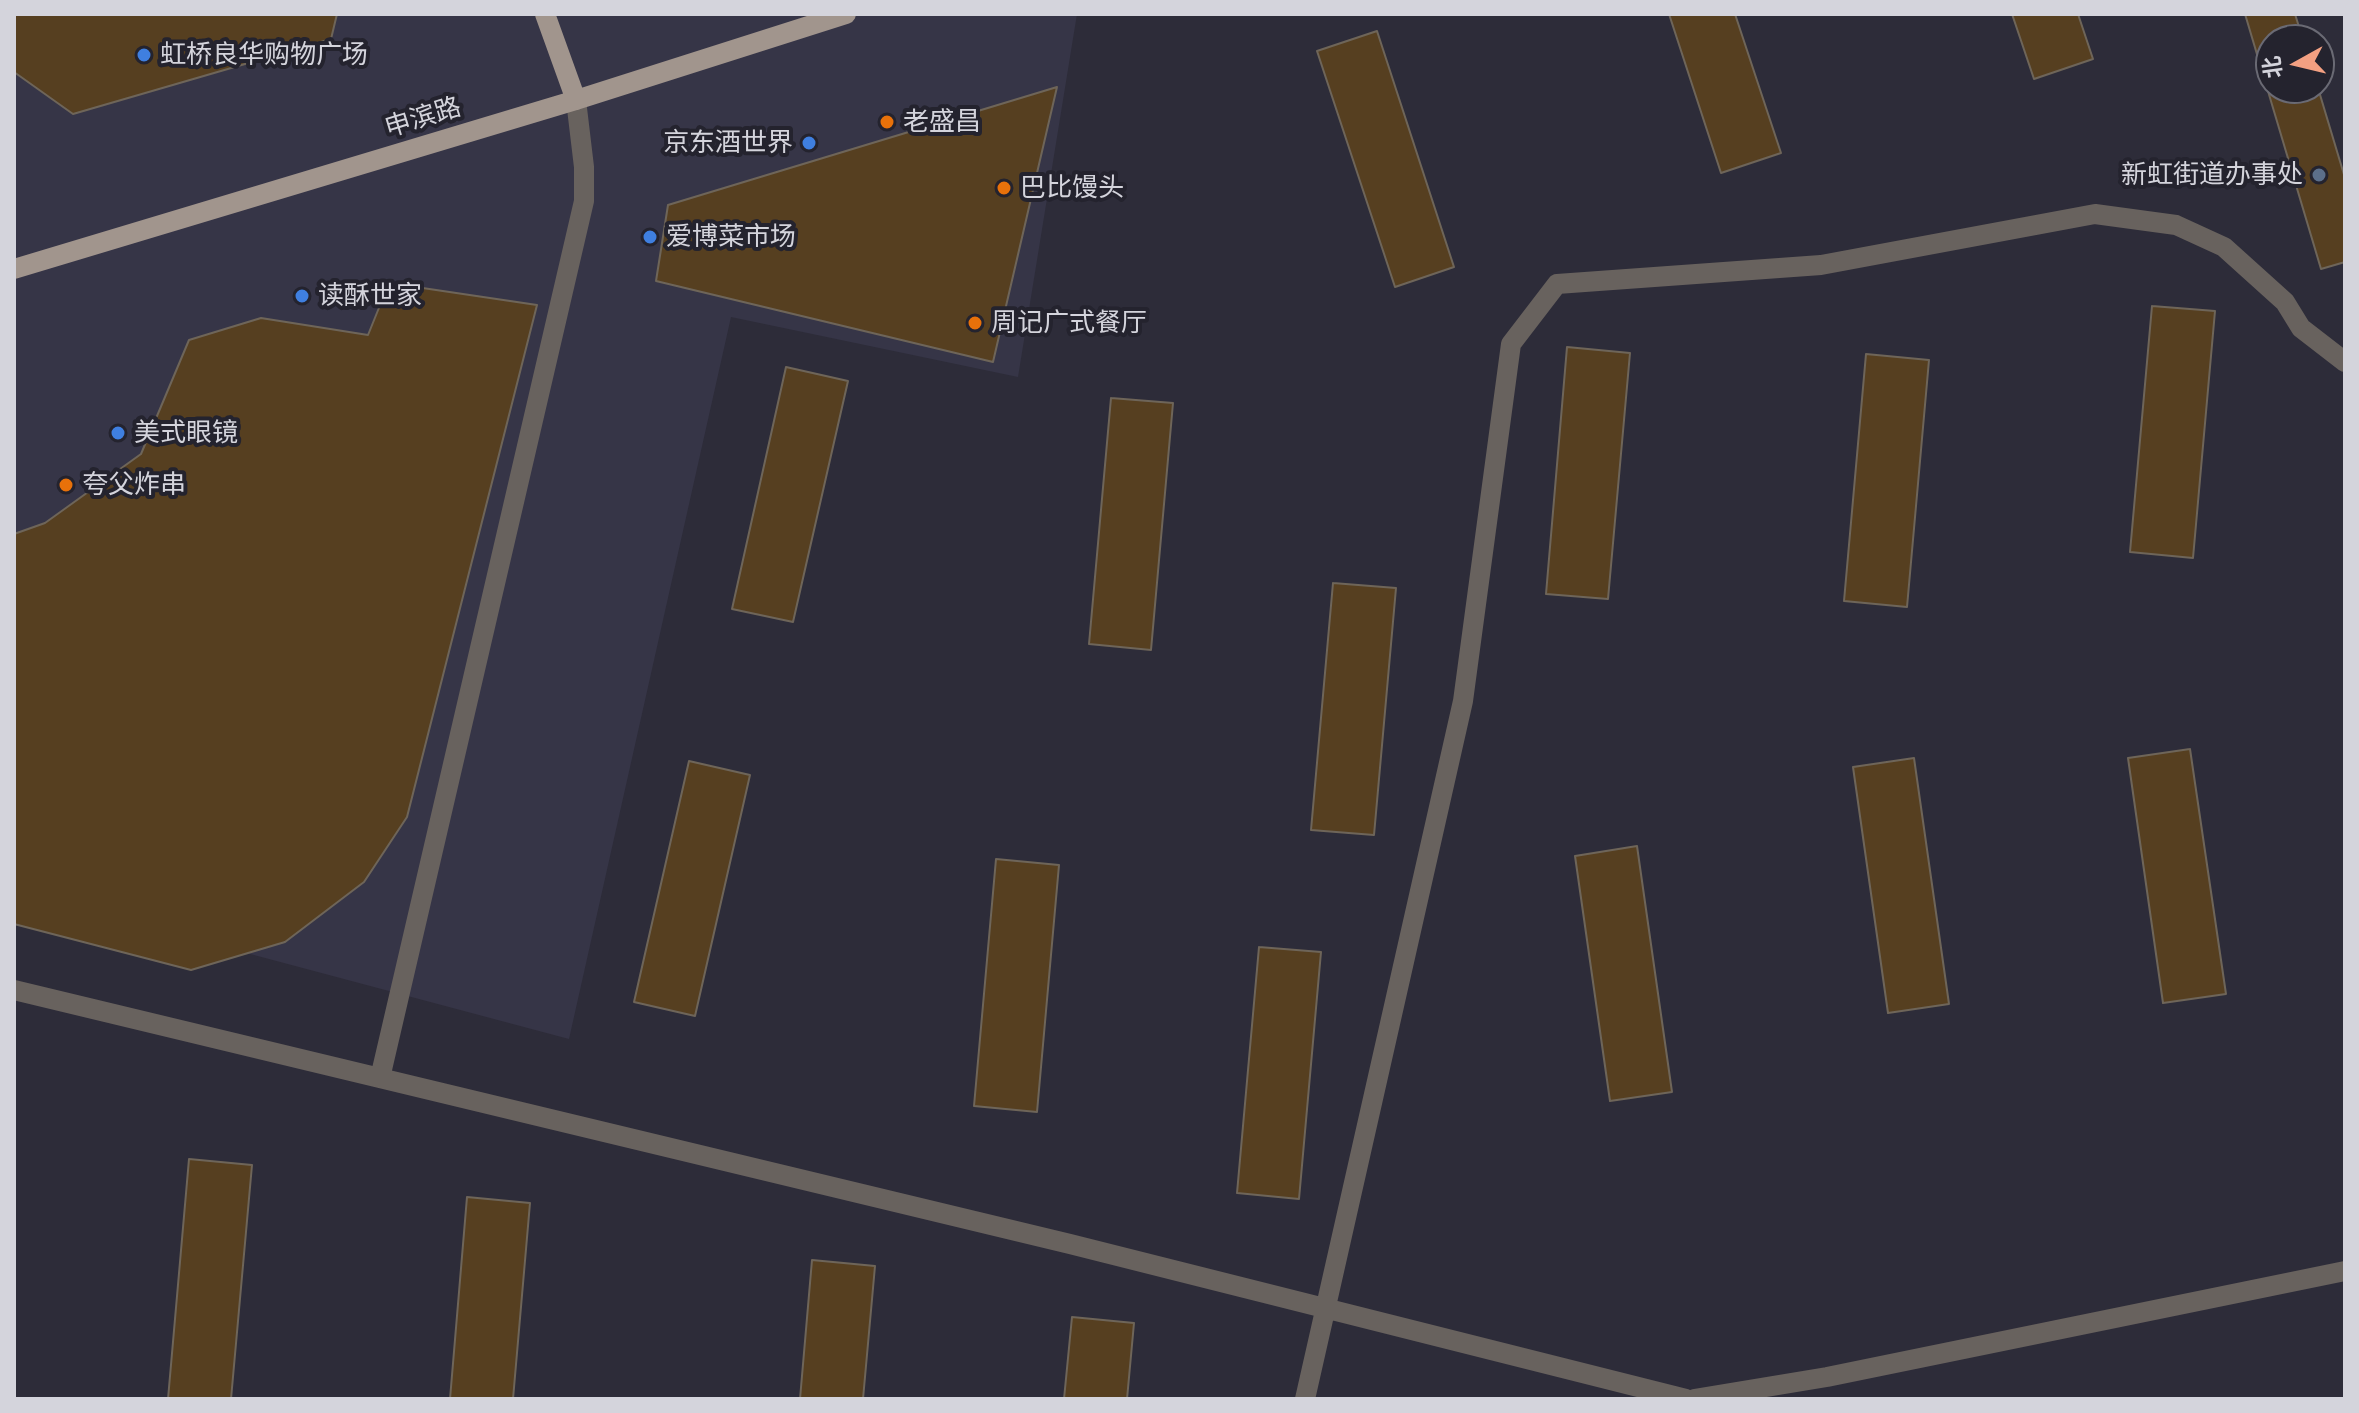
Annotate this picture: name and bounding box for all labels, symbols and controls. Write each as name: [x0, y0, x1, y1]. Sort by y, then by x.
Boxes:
north arrow: [2255, 24, 2335, 104]
place label: 虹桥良华购物广场: [160, 39, 368, 71]
marker: 虹桥良华购物广场: [135, 46, 153, 64]
text: 北: [2258, 54, 2288, 80]
street label: 申滨路: [381, 92, 465, 144]
place label: 老盛昌: [903, 106, 981, 138]
marker: 老盛昌: [878, 113, 896, 131]
place label: 京东酒世界: [663, 127, 793, 159]
marker: 京东酒世界: [800, 134, 818, 152]
place label: 新虹街道办事处: [2121, 159, 2303, 191]
marker: 新虹街道办事处: [2310, 166, 2328, 184]
place label: 巴比馒头: [1020, 172, 1124, 204]
marker: 巴比馒头: [995, 179, 1013, 197]
place label: 爱博菜市场: [666, 221, 796, 253]
marker: 爱博菜市场: [641, 228, 659, 246]
place label: 读酥世家: [318, 280, 422, 312]
marker: 读酥世家: [293, 287, 311, 305]
place label: 周记广式餐厅: [991, 307, 1147, 339]
marker: 周记广式餐厅: [966, 314, 984, 332]
place label: 美式眼镜: [134, 417, 238, 449]
marker: 美式眼镜: [109, 424, 127, 442]
place label: 夸父炸串: [82, 469, 186, 501]
marker: 夸父炸串: [57, 476, 75, 494]

